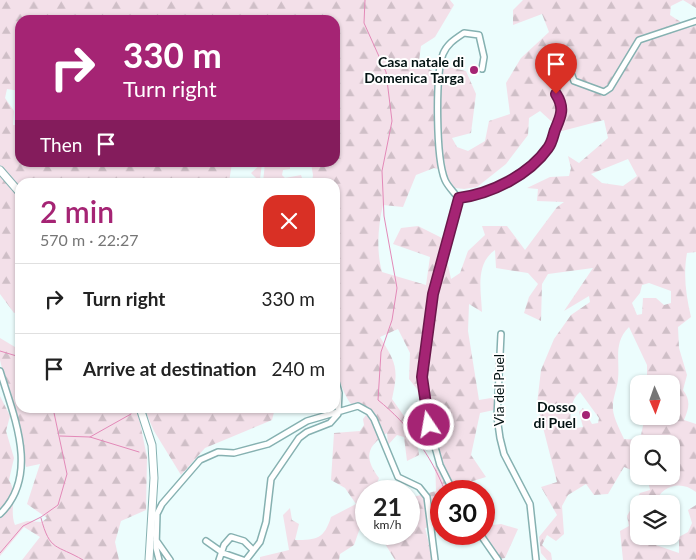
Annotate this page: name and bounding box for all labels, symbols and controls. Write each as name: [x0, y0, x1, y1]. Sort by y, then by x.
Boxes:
text: 330 m: [123, 33, 222, 75]
icon: right: [40, 35, 105, 100]
pin: [535, 43, 577, 94]
icon: arrive: [542, 50, 570, 78]
place label: Casa natale di Domenica Targa: [364, 53, 464, 86]
marker: Casa natale di Domenica Targa: [468, 64, 480, 76]
text: Turn right: [123, 75, 217, 102]
icon: arrive: [92, 130, 120, 158]
text: Then: [40, 133, 82, 156]
text: 2 min: [40, 193, 114, 229]
button: close: [263, 195, 315, 247]
text: 570 m · 22:27: [40, 230, 139, 249]
icon: right: [40, 285, 68, 313]
text: Turn right: [83, 287, 165, 310]
text: 330 m: [261, 287, 315, 310]
street label: Via del Puel: [490, 354, 507, 426]
icon: arrive: [40, 355, 68, 383]
text: Arrive at destination: [83, 357, 256, 380]
text: 240 m: [271, 357, 325, 380]
north arrow: [630, 375, 680, 425]
map controls: [630, 375, 680, 545]
position arrow: [402, 398, 454, 450]
place label: Dosso di Puel: [534, 398, 576, 431]
marker: Dosso di Puel: [580, 409, 592, 421]
button: search: [630, 435, 680, 485]
speed limit sign: 30: [430, 480, 495, 545]
text: 21: [373, 491, 402, 521]
button: layers: [630, 495, 680, 545]
text: km/h: [373, 517, 402, 532]

